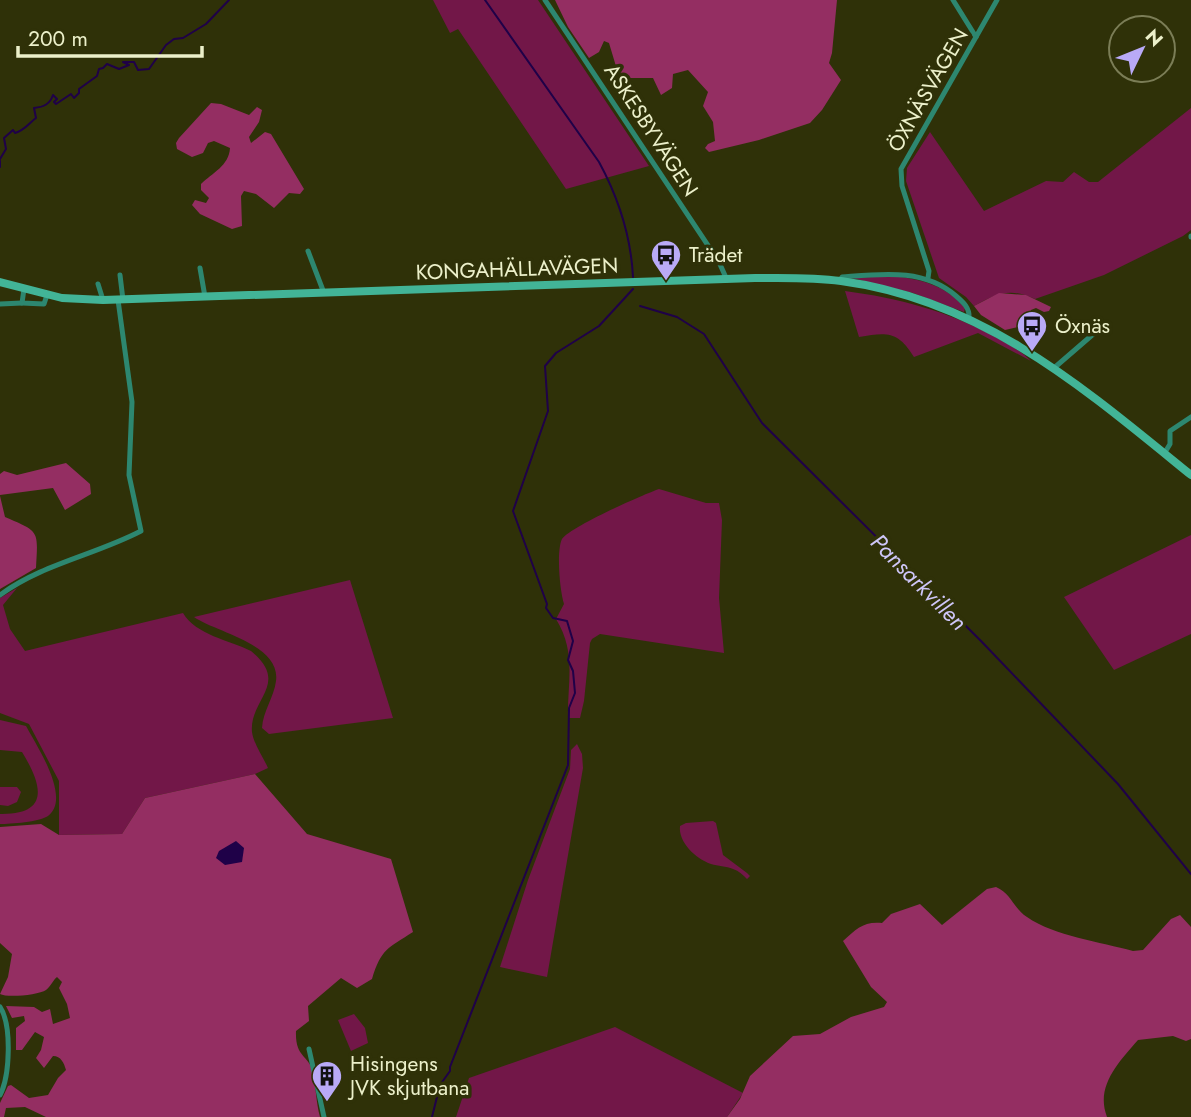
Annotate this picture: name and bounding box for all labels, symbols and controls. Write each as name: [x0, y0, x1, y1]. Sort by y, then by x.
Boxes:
scale bar: [18, 14, 201, 58]
north arrow: [1107, 14, 1177, 84]
street label: ÖXNÄSVÄGEN: [880, 23, 976, 157]
text: N: [1139, 23, 1169, 52]
text: 200 m: [28, 24, 88, 54]
street label: ASKESBYVÄGEN: [597, 58, 705, 202]
bus stop icon: Trädet: [649, 238, 683, 282]
place label: Trädet: [689, 240, 742, 270]
street label: KONGAHÄLLAVÄGEN: [415, 250, 619, 288]
bus stop icon: Öxnäs: [1015, 309, 1049, 353]
place label: Öxnäs: [1055, 311, 1110, 341]
water label: Pansarkvillen: [863, 526, 975, 638]
place label: Hisingens JVK skjutbana: [347, 1049, 469, 1103]
building icon: Hisingens JVK skjutbana: [310, 1059, 344, 1103]

